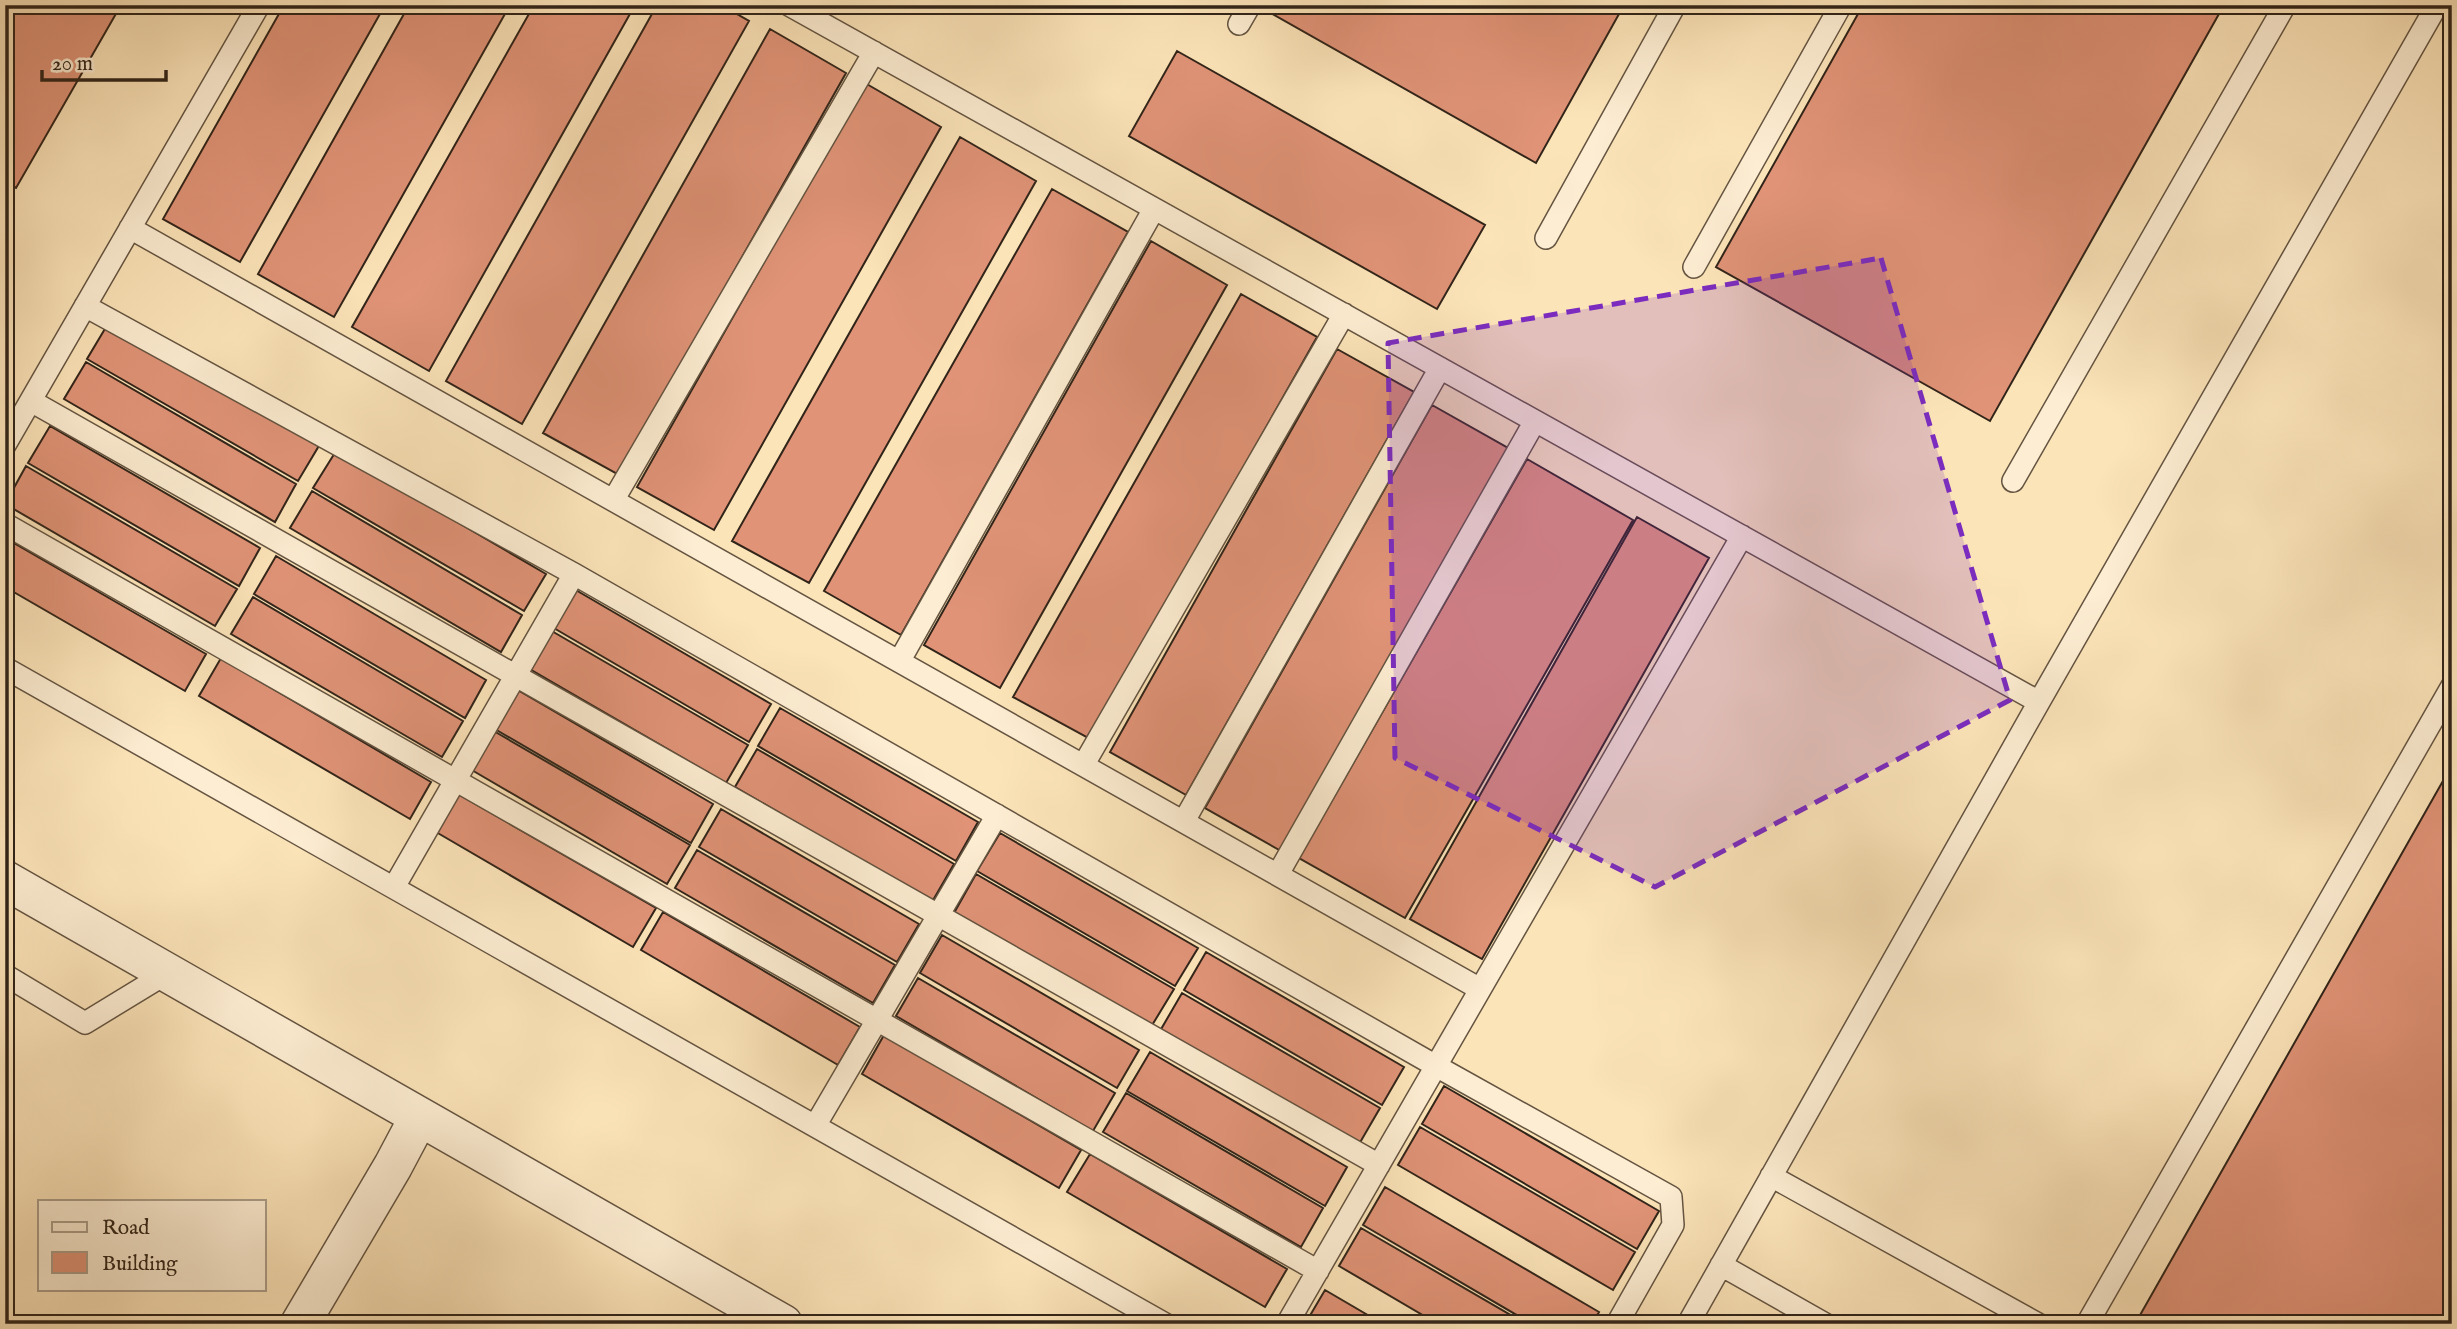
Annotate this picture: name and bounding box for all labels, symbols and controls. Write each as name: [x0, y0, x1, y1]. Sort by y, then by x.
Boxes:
scale bar: [42, 38, 166, 82]
text: 20 m: [52, 51, 93, 78]
legend: [38, 1200, 266, 1290]
text: Road: [102, 1215, 150, 1242]
text: Building: [102, 1251, 178, 1278]

